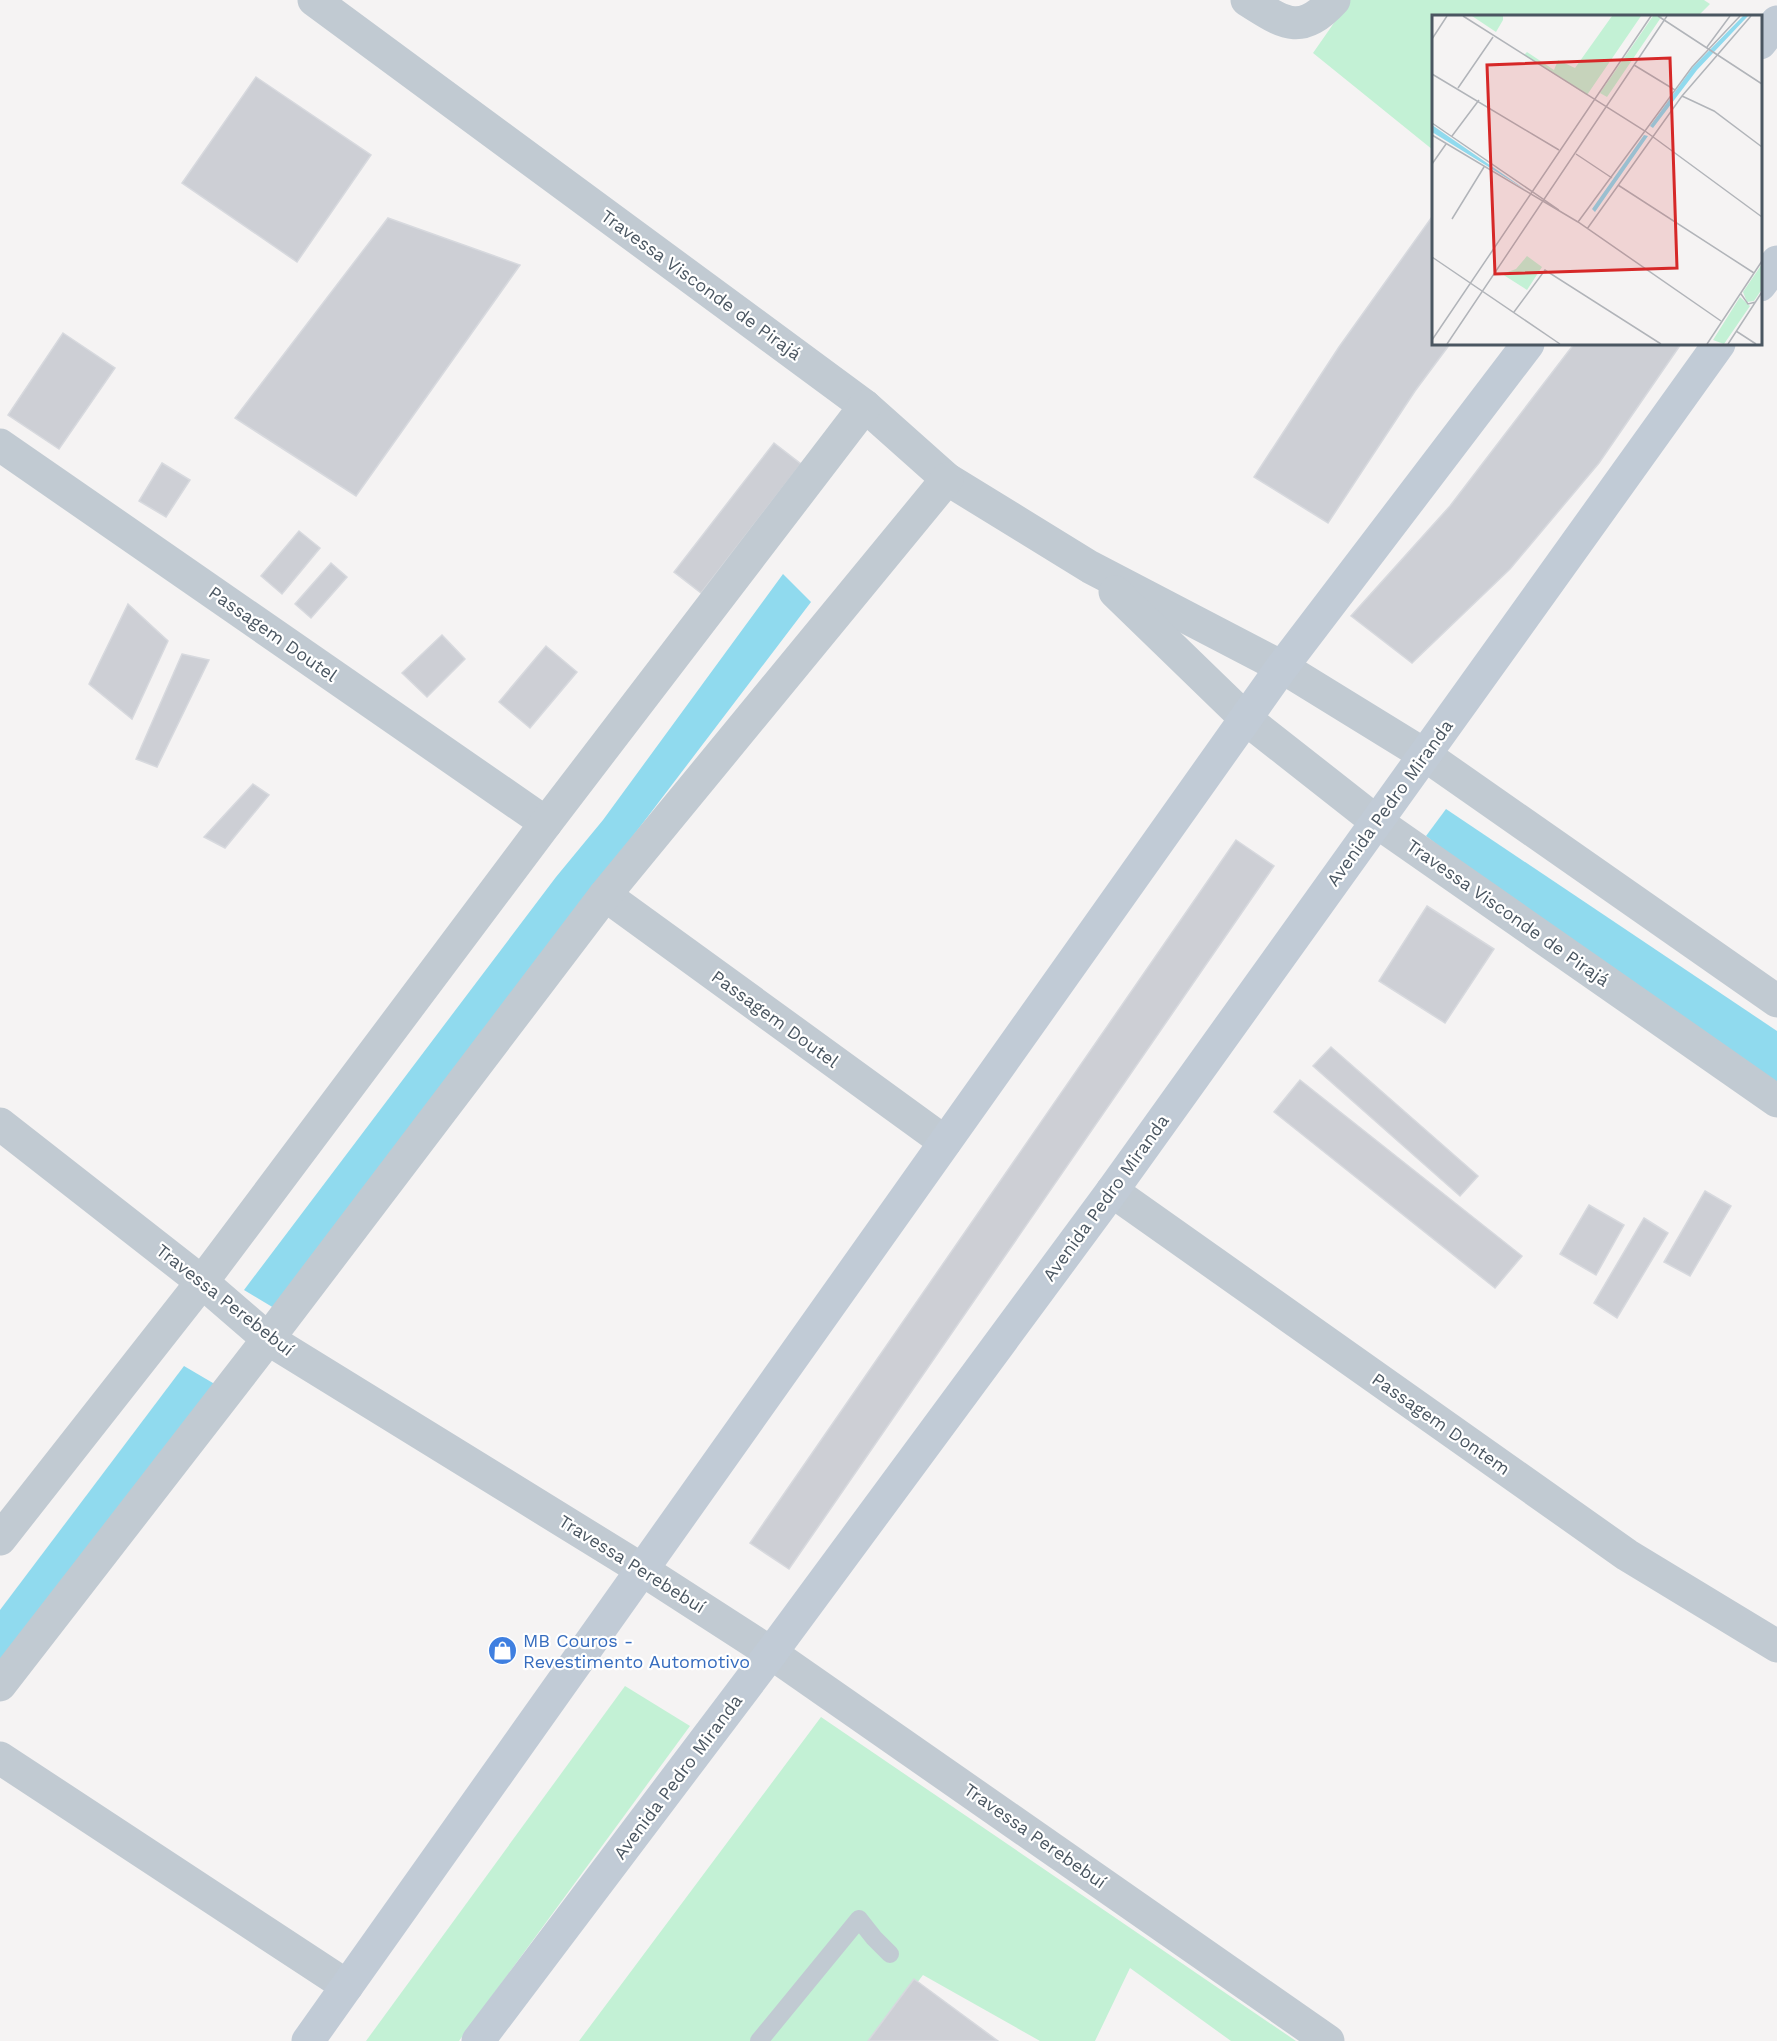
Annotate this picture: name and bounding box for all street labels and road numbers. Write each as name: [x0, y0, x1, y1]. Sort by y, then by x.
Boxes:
street label: Travessa Visconde de Pirajá: [597, 205, 805, 364]
street label: Passagem Doutel: [205, 581, 342, 686]
street label: Avenida Pedro Miranda: [1322, 715, 1457, 890]
street label: Travessa Visconde de Pirajá: [1403, 835, 1614, 991]
street label: Passagem Doutel: [708, 965, 843, 1072]
street label: Avenida Pedro Miranda: [1038, 1110, 1173, 1285]
street label: Travessa Perebebuí: [152, 1239, 298, 1360]
street label: Passagem Dontem: [1368, 1368, 1514, 1479]
street label: Travessa Perebebuí: [555, 1510, 710, 1617]
street label: Avenida Pedro Miranda: [609, 1690, 746, 1863]
street label: Travessa Perebebuí: [960, 1779, 1111, 1893]

